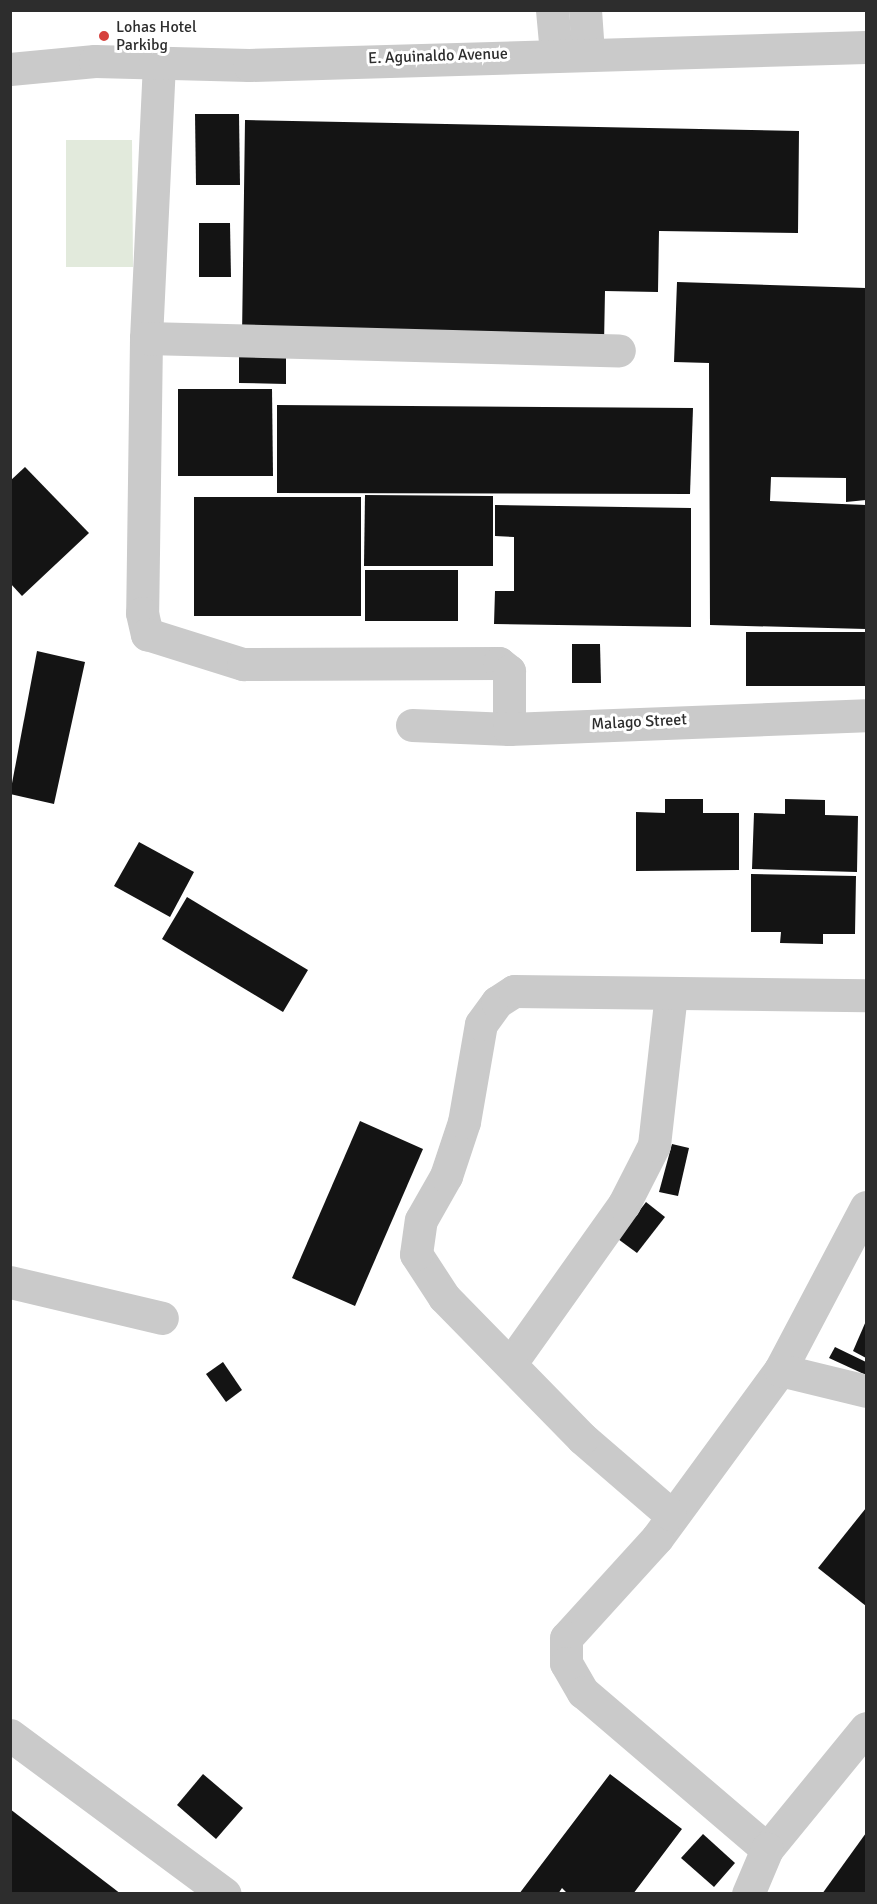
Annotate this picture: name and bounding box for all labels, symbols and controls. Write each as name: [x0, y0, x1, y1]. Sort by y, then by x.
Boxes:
place label: Lohas Hotel Parkibg: [116, 17, 197, 55]
marker: Lohas Hotel Parkibg: [97, 29, 111, 43]
street label: E. Aguinaldo Avenue: [368, 44, 508, 68]
street label: Malago Street: [591, 710, 687, 734]

